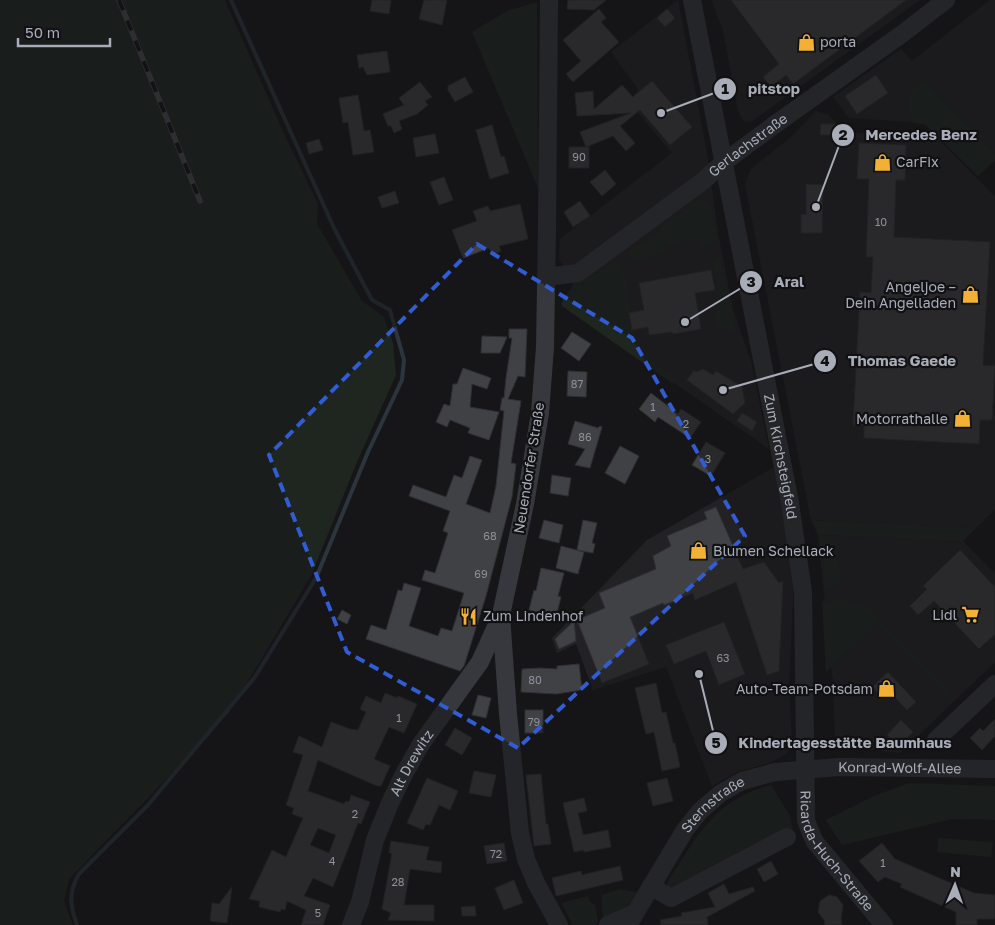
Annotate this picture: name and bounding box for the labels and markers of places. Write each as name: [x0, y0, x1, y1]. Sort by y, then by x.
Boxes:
shop icon: porta: [796, 32, 816, 52]
place label: porta: [820, 33, 856, 50]
callout: pitstop: [713, 74, 810, 104]
callout: Mercedes Benz: [830, 120, 987, 150]
shop icon: CarFix: [872, 152, 892, 172]
place label: CarFix: [896, 153, 939, 170]
callout: Aral: [739, 267, 814, 297]
place label: Angeljoe – Dein Angelladen: [845, 278, 956, 311]
shop icon: Angeljoe – Dein Angelladen: [960, 285, 980, 305]
callout: Thomas Gaede: [813, 346, 966, 376]
shop icon: Motorrathalle: [952, 409, 972, 429]
place label: Motorrathalle: [856, 410, 948, 427]
shop icon: Blumen Schellack: [689, 541, 709, 561]
place label: Blumen Schellack: [713, 542, 834, 559]
supermarket icon: Lidl: [961, 605, 981, 625]
restaurant icon: Zum Lindenhof: [459, 606, 479, 626]
place label: Lidl: [932, 606, 957, 623]
place label: Zum Lindenhof: [483, 607, 583, 624]
shop icon: Auto-Team-Potsdam: [877, 679, 897, 699]
place label: Auto-Team-Potsdam: [736, 680, 873, 697]
callout: Kindertagesstätte Baumhaus: [703, 728, 962, 758]

